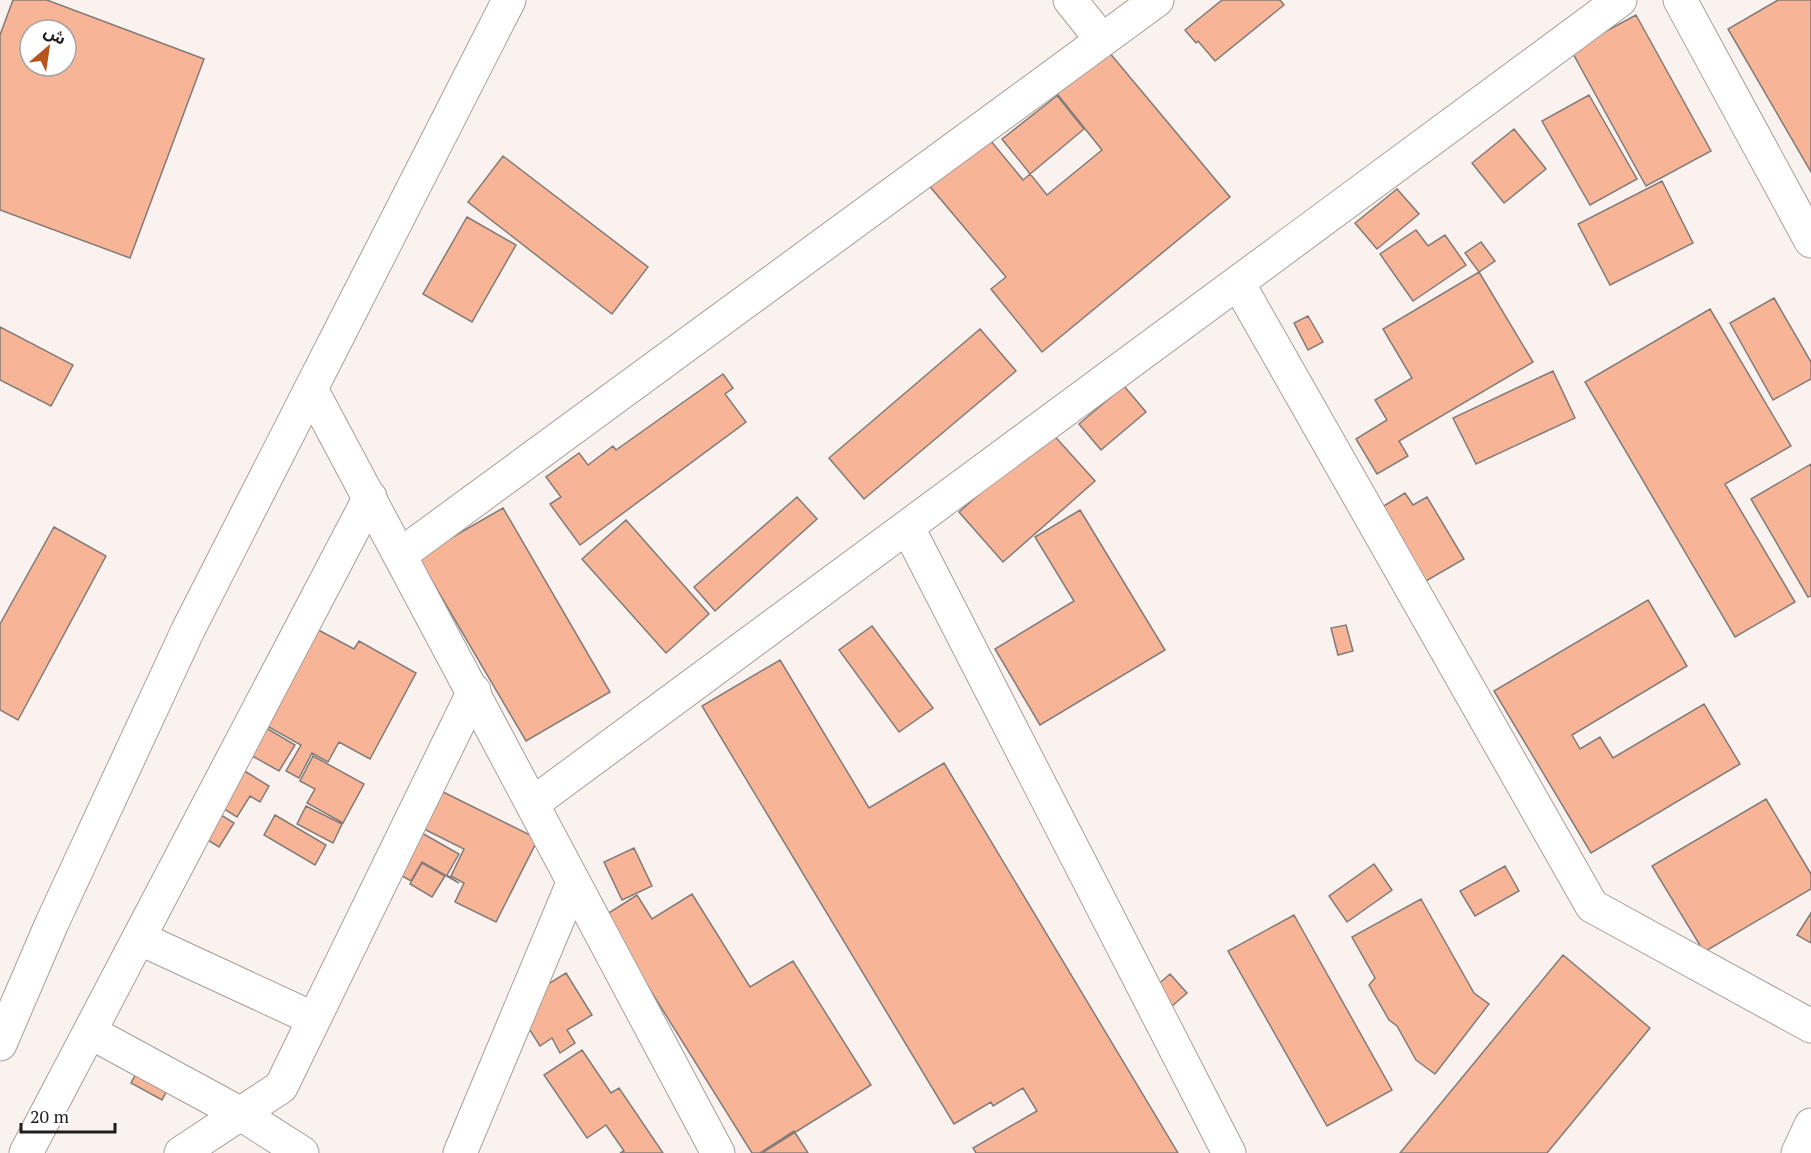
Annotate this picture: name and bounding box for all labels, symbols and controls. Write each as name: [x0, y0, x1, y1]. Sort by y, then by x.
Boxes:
north arrow: [18, 18, 78, 78]
text: ش: [40, 20, 70, 50]
scale bar: [21, 1096, 116, 1134]
text: 20 m: [30, 1104, 70, 1128]

